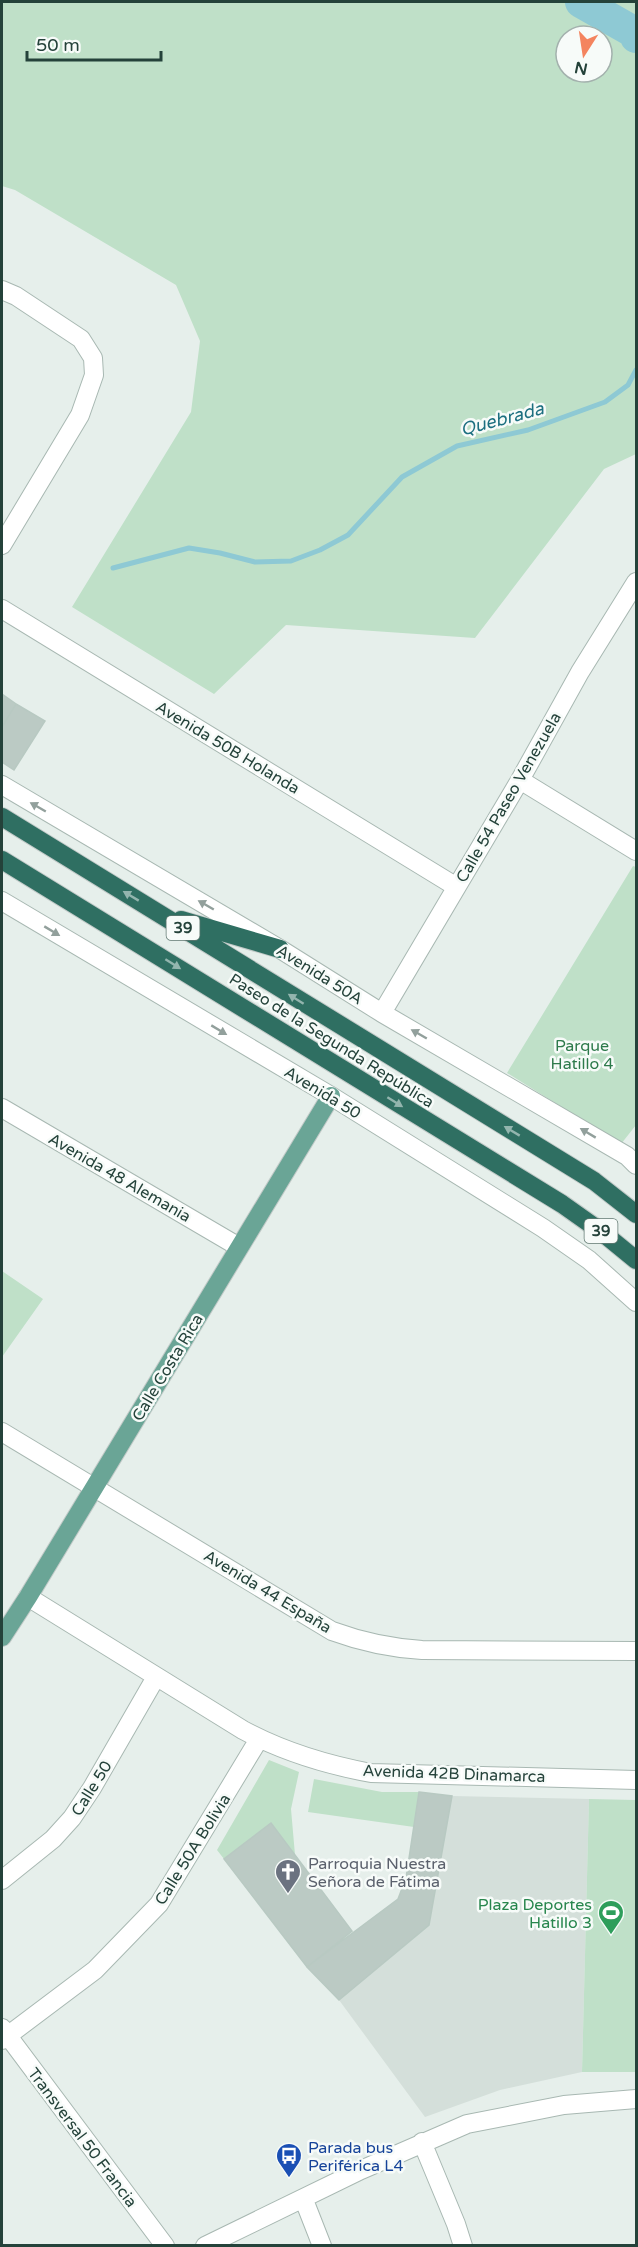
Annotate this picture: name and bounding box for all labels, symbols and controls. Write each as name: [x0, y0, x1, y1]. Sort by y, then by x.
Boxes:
scale bar: [27, 24, 160, 62]
north arrow: [554, 24, 614, 84]
text: 50 m: [36, 34, 80, 56]
text: N: [573, 57, 589, 79]
water label: Quebrada: [458, 397, 547, 441]
street label: Avenida 50B Holanda: [152, 697, 303, 799]
street label: Calle 54 Paseo Venezuela: [452, 709, 566, 886]
one-way arrow: [30, 801, 46, 812]
one-way arrow: [122, 891, 139, 901]
one-way arrow: [198, 901, 215, 911]
road number: 39: [166, 916, 200, 940]
one-way arrow: [44, 925, 60, 936]
street label: Avenida 50A: [273, 940, 366, 1009]
one-way arrow: [165, 959, 181, 970]
street label: Paseo de la Segunda República: [225, 969, 438, 1112]
one-way arrow: [288, 994, 304, 1005]
one-way arrow: [211, 1025, 227, 1036]
one-way arrow: [411, 1029, 427, 1040]
park label: Parque Hatillo 4: [551, 1036, 613, 1074]
street label: Avenida 50: [281, 1062, 364, 1124]
one-way arrow: [387, 1097, 403, 1108]
one-way arrow: [504, 1126, 520, 1137]
one-way arrow: [580, 1127, 596, 1138]
street label: Avenida 48 Alemania: [45, 1129, 194, 1227]
road number: 39: [584, 1219, 618, 1243]
street label: Calle Costa Rica: [128, 1310, 208, 1425]
street label: Avenida 44 España: [200, 1546, 335, 1638]
street label: Calle 50: [67, 1757, 117, 1820]
street label: Avenida 42B Dinamarca: [362, 1761, 546, 1787]
street label: Calle 50A Bolivia: [151, 1790, 235, 1909]
place label: Parroquia Nuestra Señora de Fátima: [308, 1854, 446, 1892]
church icon: Parroquia Nuestra Señora de Fátima: [273, 1857, 303, 1895]
place label: Plaza Deportes Hatillo 3: [478, 1895, 592, 1933]
sports icon: Plaza Deportes Hatillo 3: [596, 1898, 626, 1936]
street label: Transversal 50 Francia: [23, 2064, 141, 2211]
place label: Parada bus Periférica L4: [308, 2138, 403, 2176]
bus stop icon: Parada bus Periférica L4: [274, 2141, 304, 2179]

